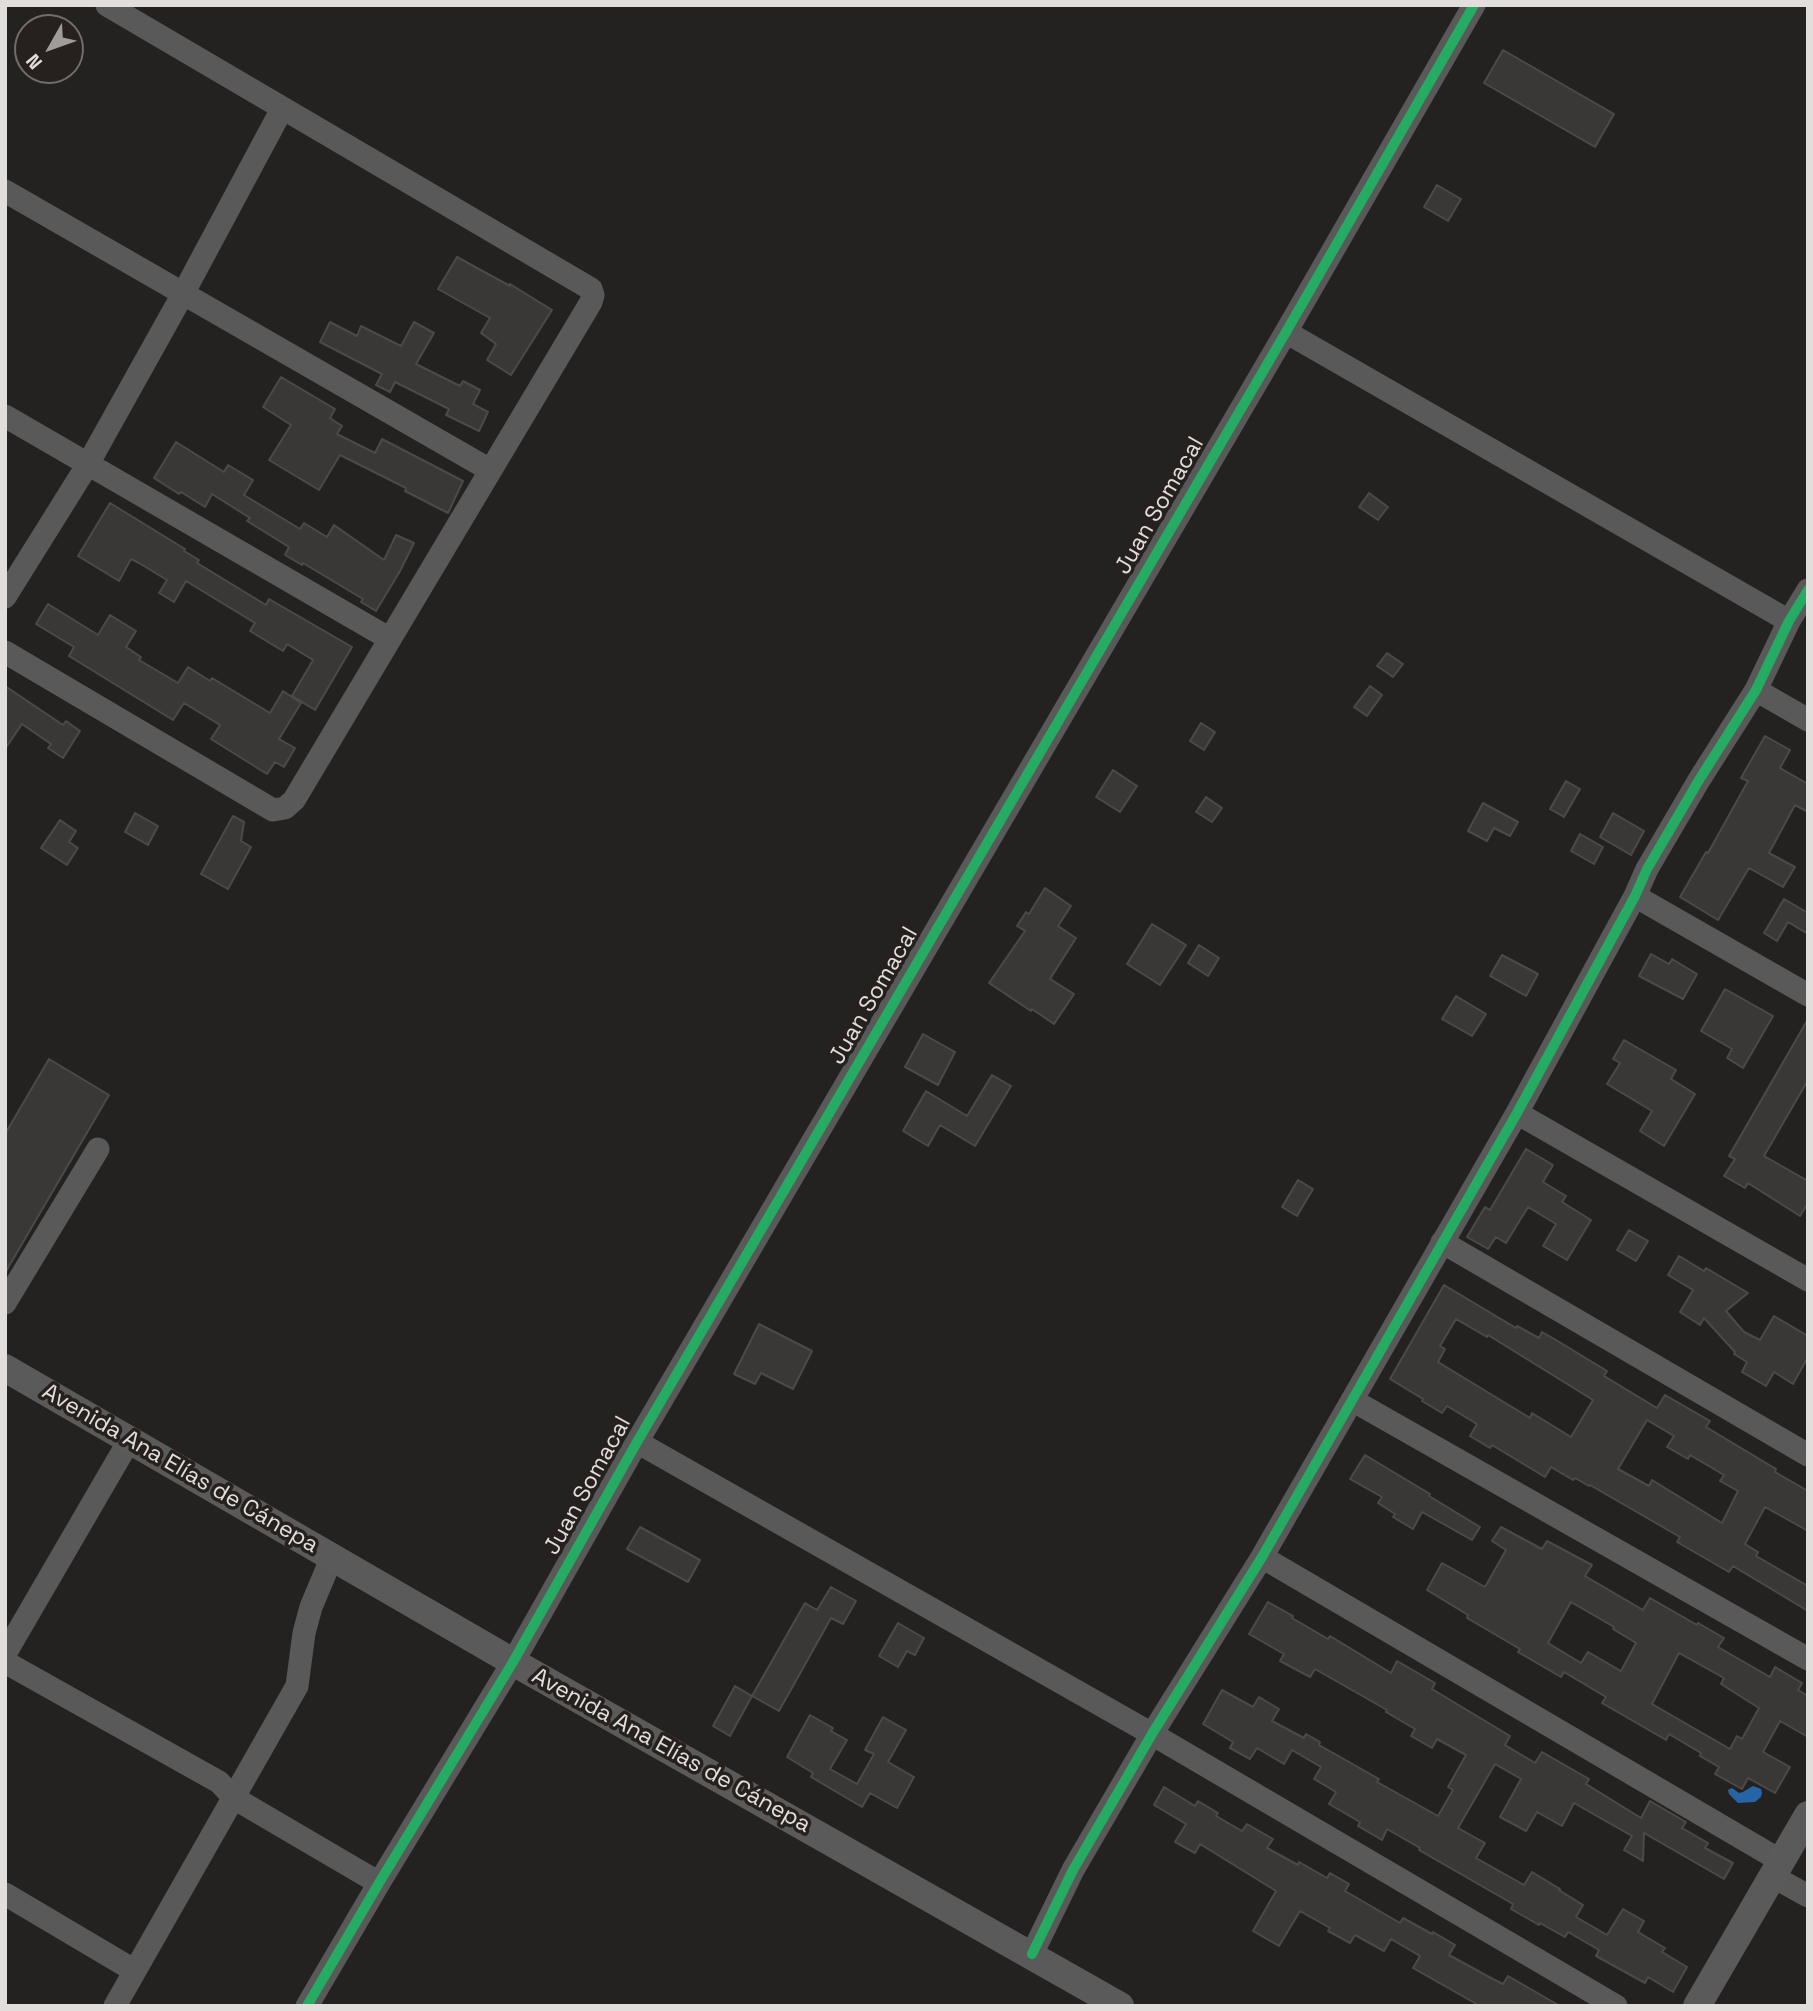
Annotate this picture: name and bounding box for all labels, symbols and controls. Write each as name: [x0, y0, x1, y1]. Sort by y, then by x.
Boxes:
north arrow: [14, 14, 84, 84]
text: N: [20, 49, 48, 74]
street label: Juan Somacal: [1110, 432, 1210, 580]
street label: Juan Somacal: [824, 922, 924, 1070]
street label: Avenida Ana Elías de Cánepa: [37, 1378, 323, 1560]
street label: Juan Somacal: [539, 1412, 637, 1560]
street label: Avenida Ana Elías de Cánepa: [527, 1663, 815, 1839]

